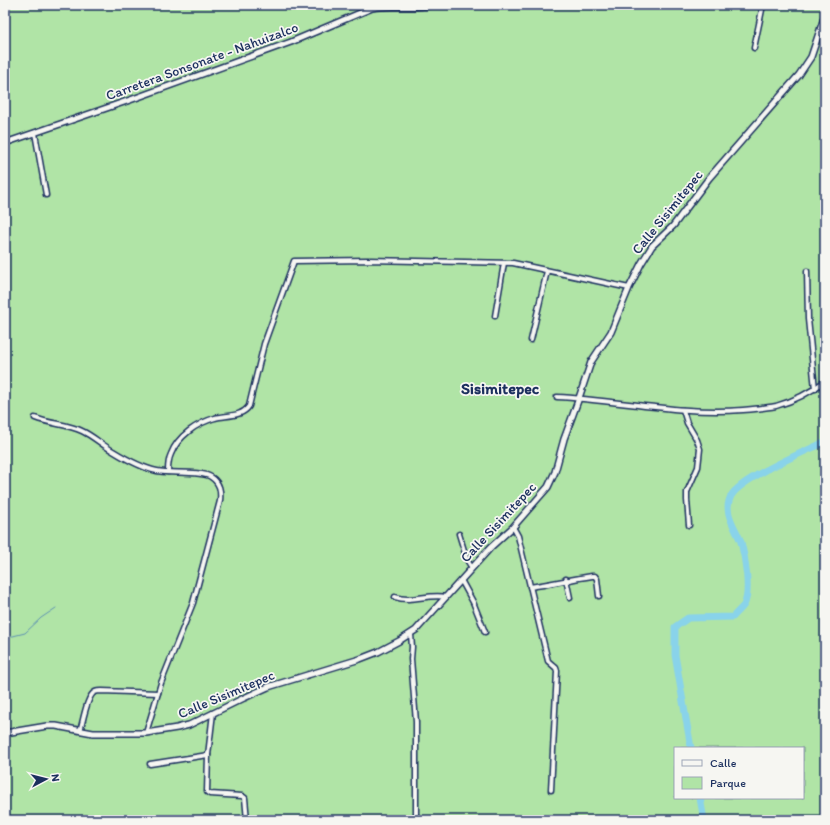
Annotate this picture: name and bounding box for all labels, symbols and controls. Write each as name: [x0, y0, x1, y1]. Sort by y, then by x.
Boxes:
street label: Carretera Sonsonate - Nahuizalco: [104, 19, 301, 104]
street label: Calle Sisimitepec: [628, 166, 707, 258]
district label: Sisimitepec: [461, 379, 540, 399]
street label: Calle Sisimitepec: [457, 478, 540, 566]
street label: Calle Sisimitepec: [175, 666, 277, 722]
legend: [674, 747, 804, 799]
text: Calle: [710, 756, 737, 770]
north arrow: [26, 759, 66, 799]
text: N: [49, 773, 62, 782]
text: Parque: [710, 776, 746, 790]

